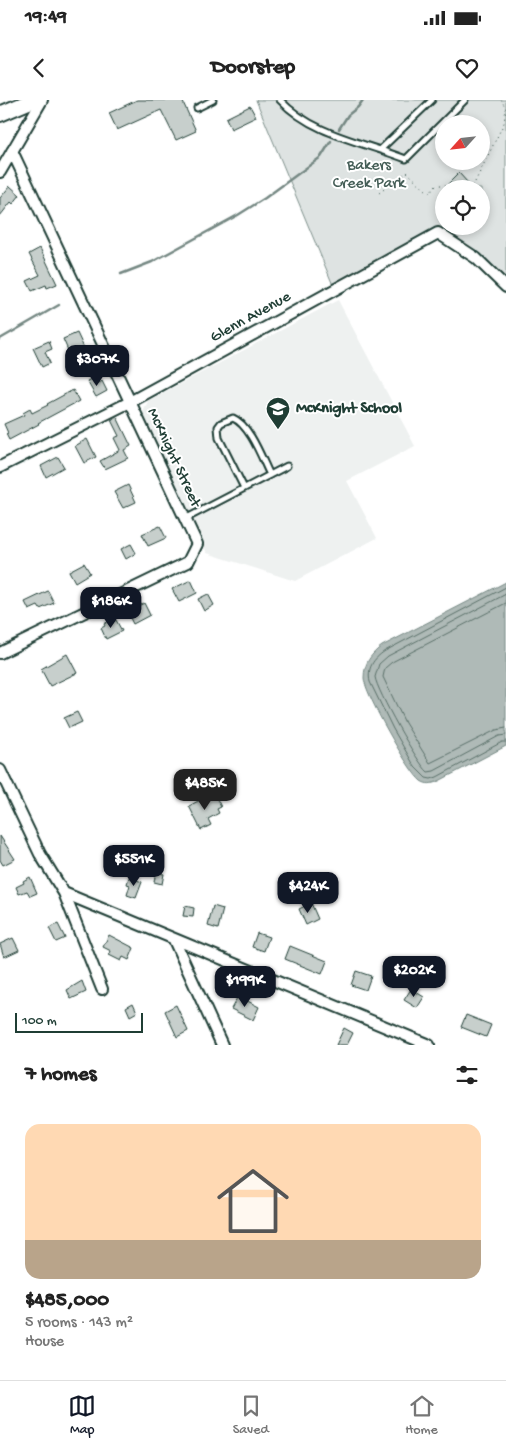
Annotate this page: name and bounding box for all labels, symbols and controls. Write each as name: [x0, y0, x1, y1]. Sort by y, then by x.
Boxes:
text: 19:49: [25, 6, 67, 29]
icon: back: [25, 54, 53, 82]
icon: heart: [453, 54, 481, 82]
text: Doorstep: [211, 55, 295, 81]
north arrow: [435, 115, 490, 170]
map controls: [435, 115, 490, 235]
park label: Bakers Creek Park: [333, 157, 407, 194]
button: locate: [435, 180, 490, 235]
street label: Glenn Avenue: [207, 288, 295, 348]
pin: $307K: [62, 344, 132, 387]
text: $307K: [76, 351, 118, 370]
school or university icon: McKnight School: [265, 396, 291, 430]
place label: McKnight School: [296, 400, 403, 419]
street label: McKnight Street: [142, 405, 205, 512]
pin: $186K: [76, 586, 146, 629]
text: $186K: [91, 593, 131, 612]
pin: $485K: [170, 768, 240, 811]
text: $485K: [185, 775, 225, 794]
pin: $551K: [99, 844, 169, 887]
text: $551K: [114, 851, 154, 870]
pin: $424K: [273, 872, 343, 914]
text: $424K: [289, 878, 327, 897]
pin: $202K: [379, 956, 449, 998]
text: $202K: [394, 962, 434, 981]
pin: $199K: [210, 966, 280, 1008]
text: $199K: [226, 972, 264, 991]
scale bar: [15, 1010, 142, 1033]
text: 100 m: [22, 1013, 57, 1030]
icon: filters: [453, 1061, 481, 1089]
text: 7 homes: [25, 1063, 97, 1088]
icon: home: [208, 1156, 298, 1246]
text: $485,000: [25, 1289, 109, 1314]
text: 5 rooms · 143 m²: [25, 1314, 133, 1333]
text: House: [25, 1333, 64, 1352]
tab: Map: [68, 1392, 96, 1439]
tab: Saved: [233, 1392, 269, 1439]
tab: Home: [405, 1392, 438, 1439]

